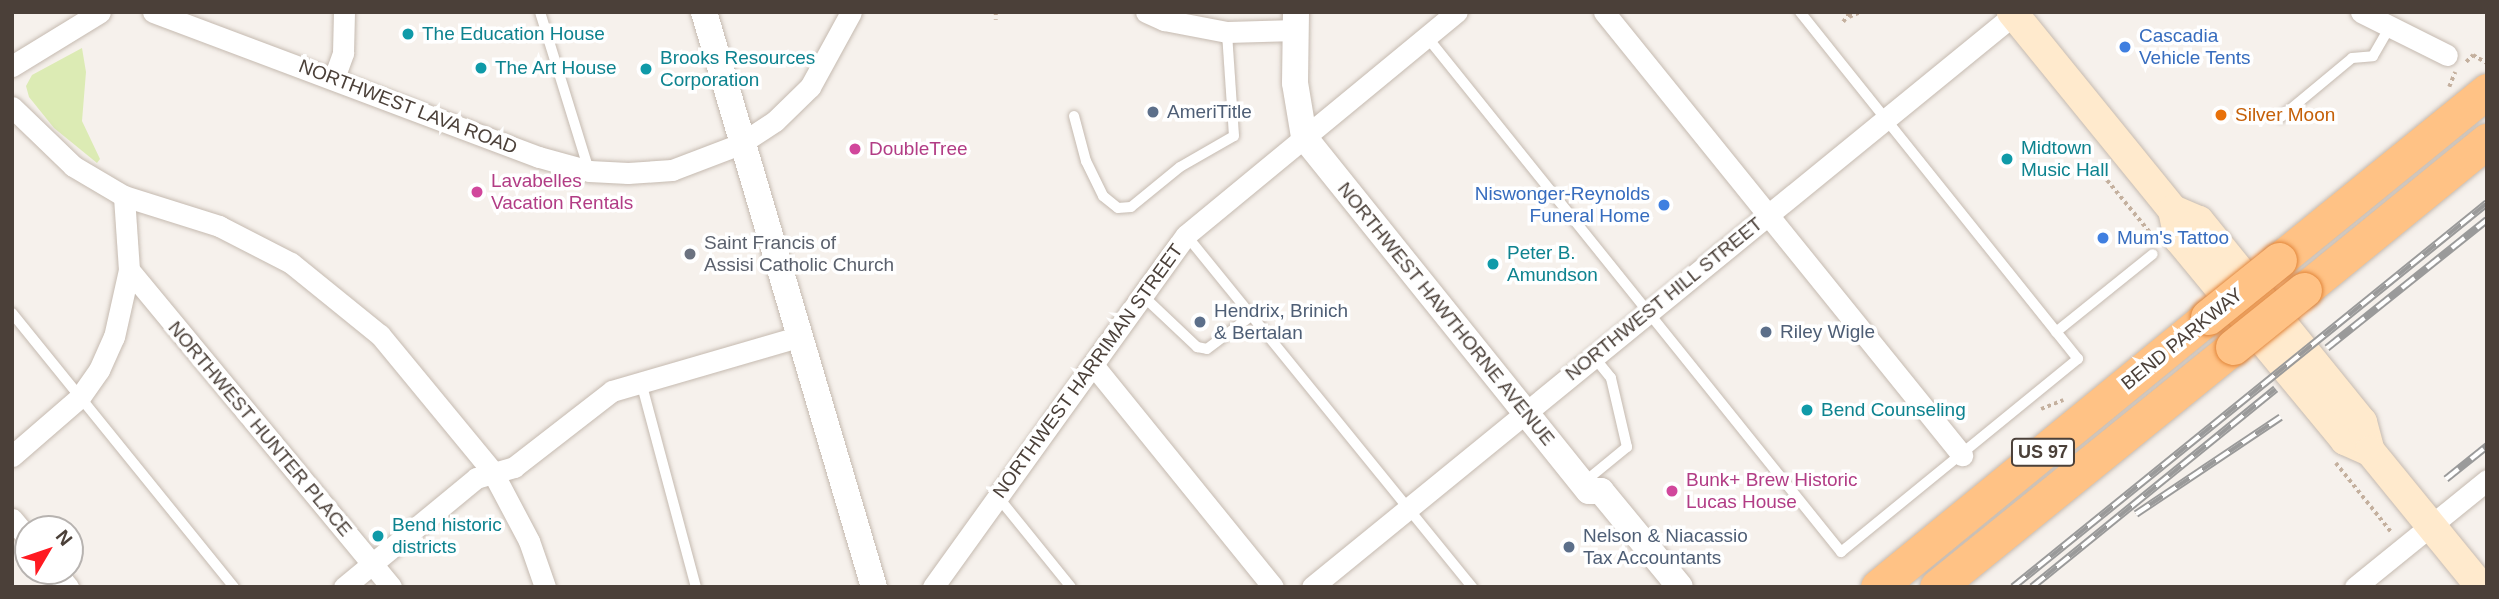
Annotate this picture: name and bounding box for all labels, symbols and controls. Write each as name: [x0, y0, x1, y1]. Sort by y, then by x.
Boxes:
place label: The Education House: [422, 23, 605, 45]
place label: Cascadia Vehicle Tents: [2139, 25, 2251, 69]
marker: The Education House: [400, 26, 416, 42]
marker: Cascadia Vehicle Tents: [2117, 39, 2133, 55]
place label: Brooks Resources Corporation: [660, 47, 815, 91]
street label: NORTHWEST LAVA ROAD: [295, 55, 521, 159]
place label: The Art House: [495, 57, 617, 79]
marker: The Art House: [473, 60, 489, 76]
marker: Brooks Resources Corporation: [638, 61, 654, 77]
place label: AmeriTitle: [1167, 101, 1252, 123]
marker: AmeriTitle: [1145, 104, 1161, 120]
place label: Silver Moon: [2235, 104, 2335, 126]
marker: Silver Moon: [2213, 107, 2229, 123]
place label: Midtown Music Hall: [2021, 137, 2109, 181]
place label: DoubleTree: [869, 138, 968, 160]
marker: DoubleTree: [847, 141, 863, 157]
marker: Midtown Music Hall: [1999, 151, 2015, 167]
place label: Lavabelles Vacation Rentals: [491, 170, 633, 214]
street label: NORTHWEST HAWTHORNE AVENUE: [1332, 177, 1560, 451]
place label: Niswonger-Reynolds Funeral Home: [1475, 183, 1650, 227]
marker: Lavabelles Vacation Rentals: [469, 184, 485, 200]
marker: Niswonger-Reynolds Funeral Home: [1656, 197, 1672, 213]
street label: NORTHWEST HILL STREET: [1561, 212, 1767, 386]
place label: Mum's Tattoo: [2117, 227, 2229, 249]
marker: Mum's Tattoo: [2095, 230, 2111, 246]
place label: Saint Francis of Assisi Catholic Church: [704, 232, 894, 276]
street label: NORTHWEST HARRIMAN STREET: [988, 239, 1188, 503]
place label: Peter B. Amundson: [1507, 242, 1598, 286]
marker: Saint Francis of Assisi Catholic Church: [682, 246, 698, 262]
marker: Peter B. Amundson: [1485, 256, 1501, 272]
street label: BEND PARKWAY: [2117, 283, 2247, 395]
place label: Hendrix, Brinich & Bertalan: [1214, 300, 1348, 344]
marker: Hendrix, Brinich & Bertalan: [1192, 314, 1208, 330]
street label: NORTHWEST HUNTER PLACE: [163, 317, 357, 541]
place label: Riley Wigle: [1780, 321, 1875, 343]
marker: Riley Wigle: [1758, 324, 1774, 340]
place label: Bend Counseling: [1821, 399, 1966, 421]
marker: Bend Counseling: [1799, 402, 1815, 418]
road number: US 97: [2010, 438, 2076, 466]
place label: Bunk+ Brew Historic Lucas House: [1686, 469, 1858, 513]
marker: Bunk+ Brew Historic Lucas House: [1664, 483, 1680, 499]
place label: Bend historic districts: [392, 514, 502, 558]
north arrow: [14, 515, 84, 585]
place label: Nelson & Niacassio Tax Accountants: [1583, 525, 1748, 569]
text: N: [52, 526, 77, 550]
marker: Bend historic districts: [370, 528, 386, 544]
marker: Nelson & Niacassio Tax Accountants: [1561, 539, 1577, 555]

